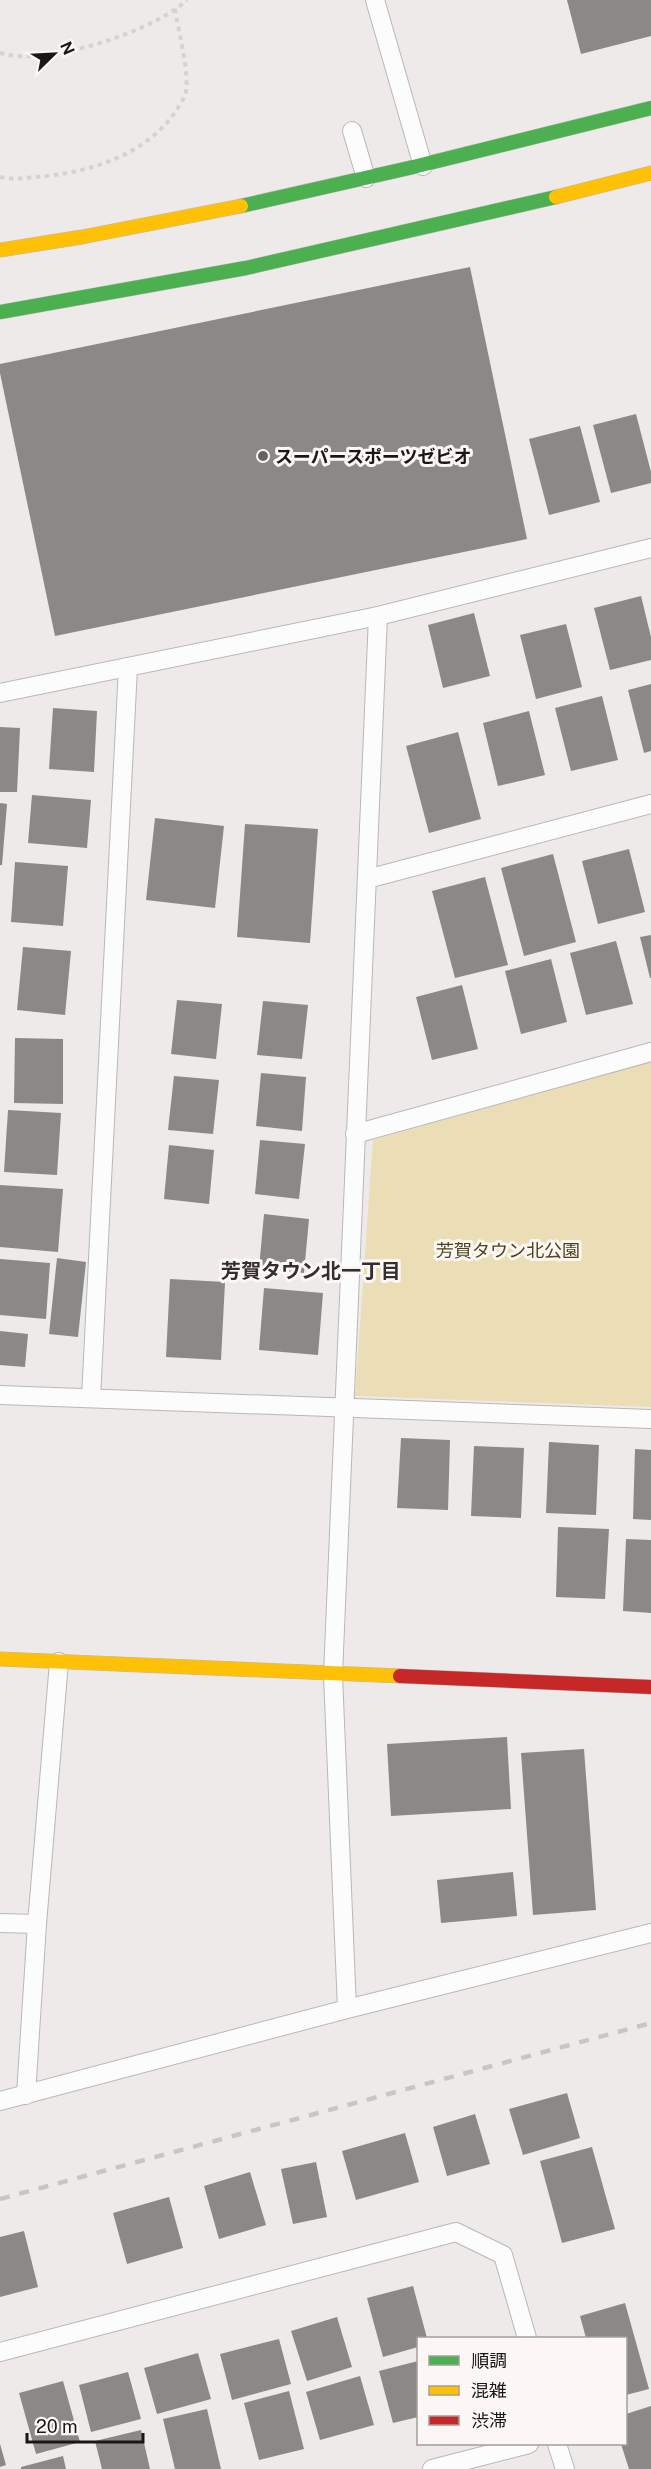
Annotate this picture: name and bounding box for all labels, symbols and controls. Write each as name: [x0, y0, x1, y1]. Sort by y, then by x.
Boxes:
north arrow: [24, 24, 84, 84]
text: N: [56, 39, 78, 58]
place label: スーパースポーツゼビオ: [275, 446, 472, 467]
marker: スーパースポーツゼビオ: [256, 449, 270, 463]
park label: 芳賀タウン北公園: [436, 1240, 580, 1261]
district label: 芳賀タウン北一丁目: [221, 1259, 401, 1283]
legend: [417, 2337, 627, 2445]
text: 順調: [471, 2350, 507, 2371]
text: 混雑: [471, 2380, 507, 2401]
scale bar: [27, 2406, 142, 2444]
text: 渋滞: [471, 2410, 507, 2431]
text: 20 m: [36, 2416, 78, 2437]

